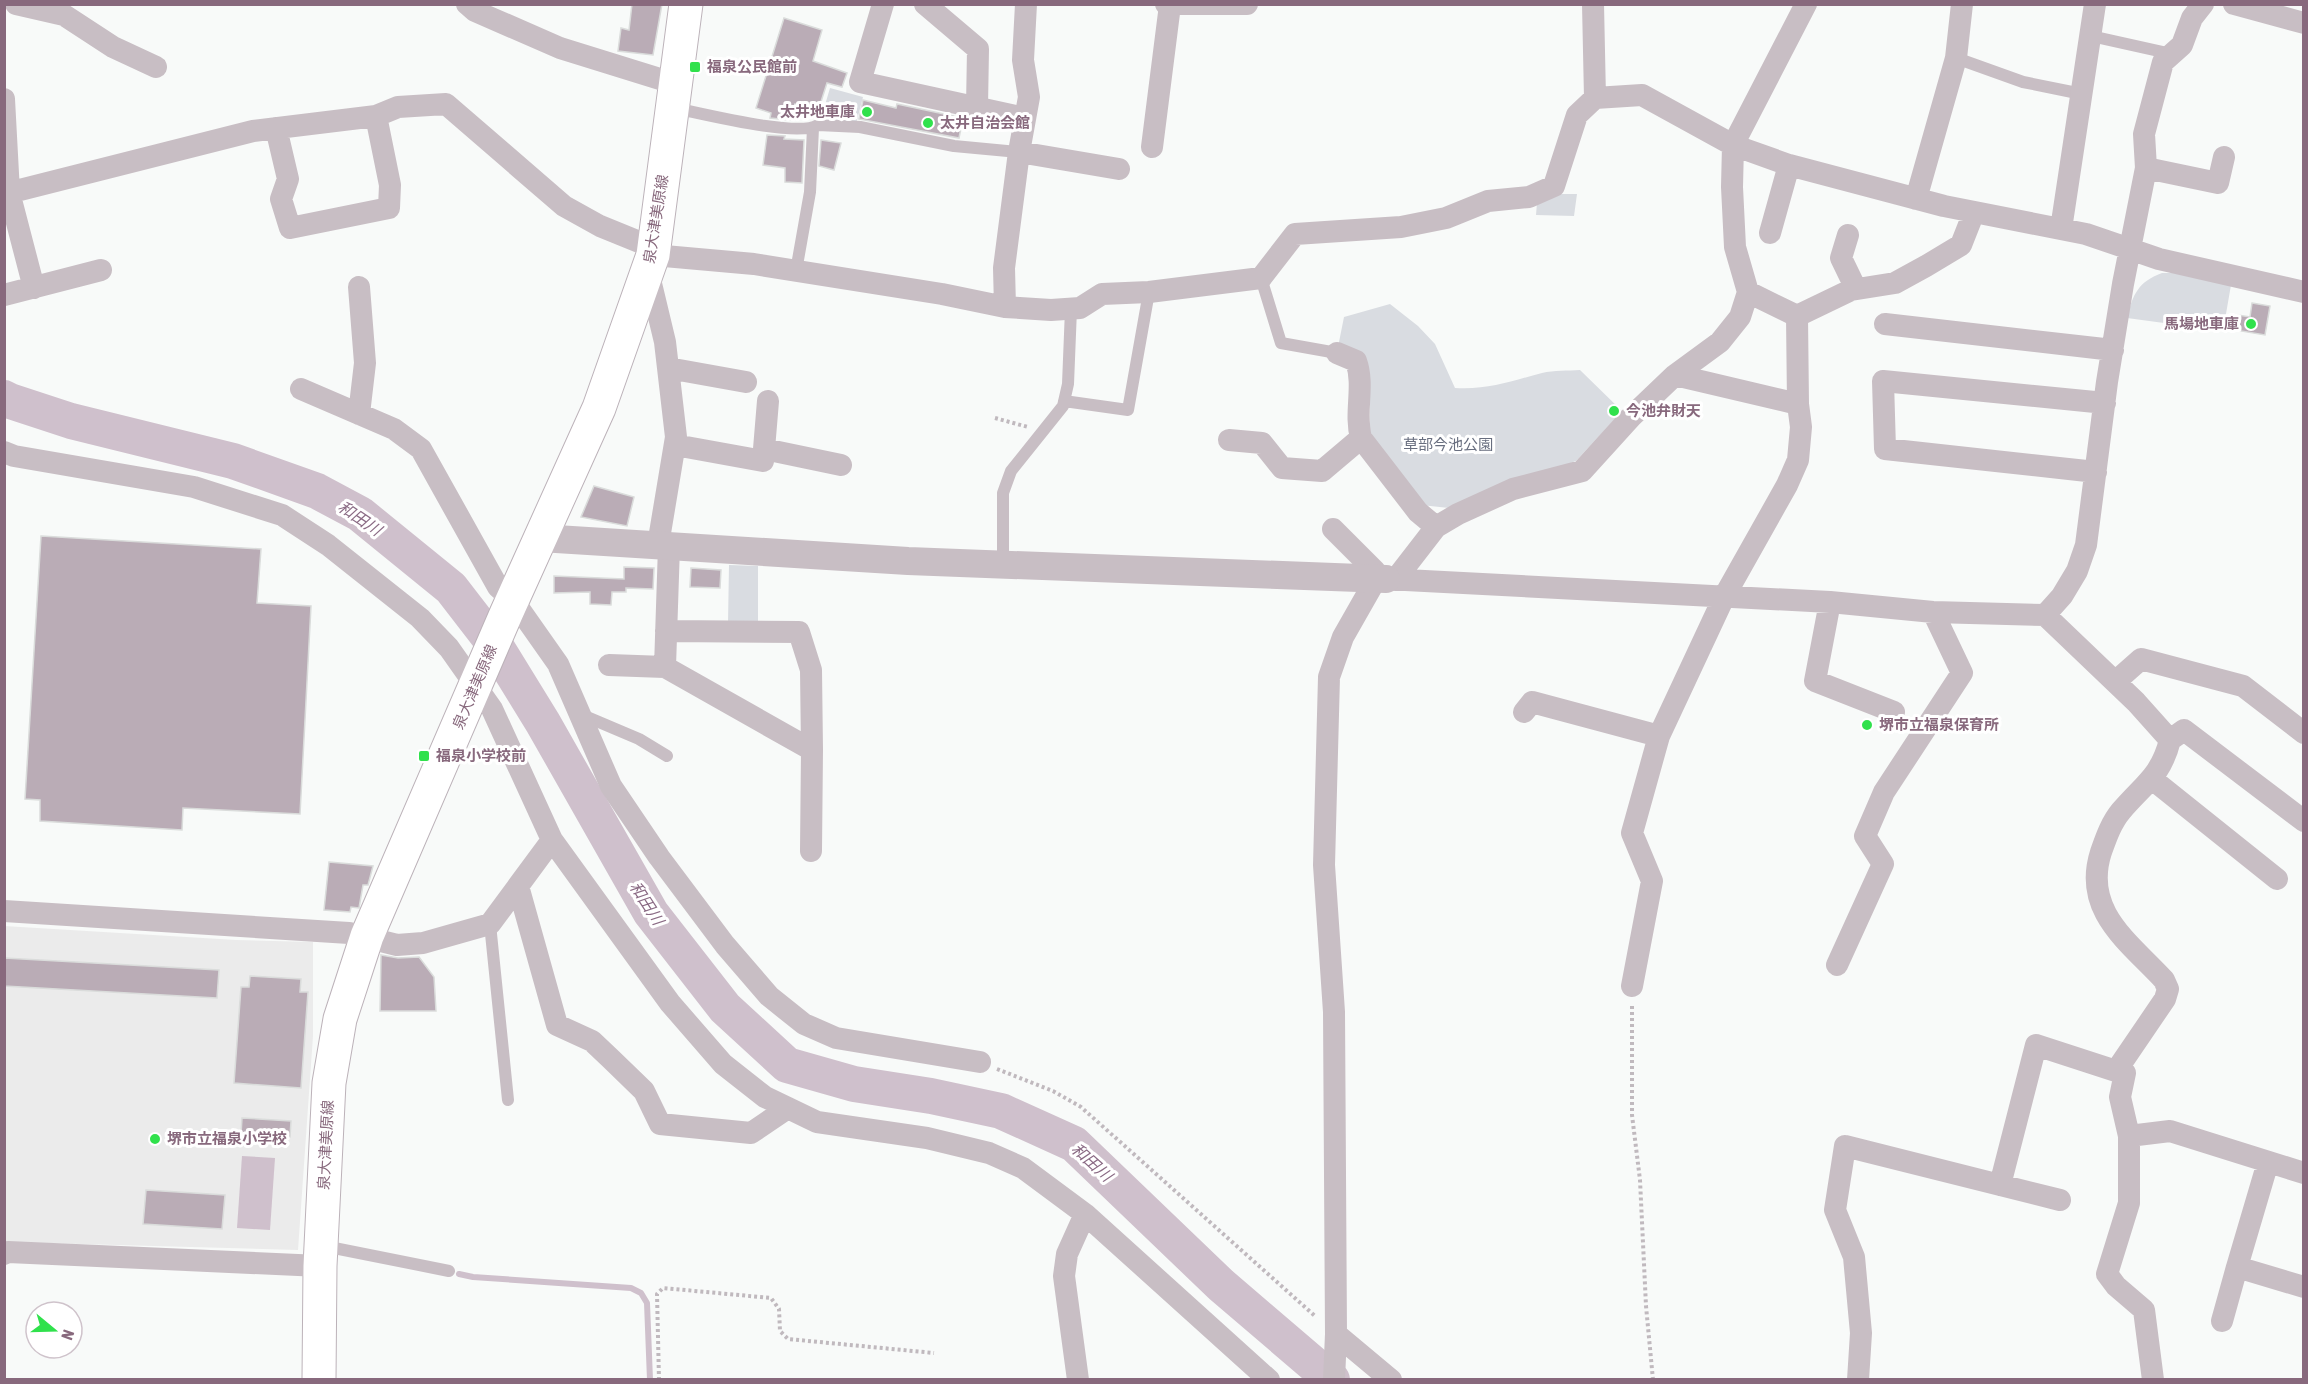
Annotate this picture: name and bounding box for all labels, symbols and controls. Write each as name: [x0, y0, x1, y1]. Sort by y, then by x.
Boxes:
place label: 福泉公民館前: [706, 58, 797, 75]
marker: 福泉公民館前: [688, 60, 702, 74]
place label: 太井地車庫: [780, 103, 855, 120]
marker: 太井地車庫: [860, 105, 874, 119]
place label: 太井自治会館: [940, 114, 1030, 131]
marker: 太井自治会館: [921, 116, 935, 130]
street label: 泉大津美原線: [640, 173, 671, 265]
place label: 馬場地車庫: [2164, 315, 2239, 332]
marker: 馬場地車庫: [2244, 317, 2258, 331]
place label: 今池弁財天: [1626, 402, 1701, 419]
marker: 今池弁財天: [1607, 404, 1621, 418]
park label: 草部今池公園: [1403, 436, 1493, 453]
water label: 和田川: [335, 497, 387, 540]
street label: 泉大津美原線: [449, 642, 500, 732]
place label: 堺市立福泉保育所: [1879, 716, 1999, 733]
marker: 堺市立福泉保育所: [1860, 718, 1874, 732]
place label: 福泉小学校前: [435, 747, 526, 764]
marker: 福泉小学校前: [417, 749, 431, 763]
water label: 和田川: [626, 878, 669, 930]
street label: 泉大津美原線: [315, 1100, 336, 1190]
place label: 堺市立福泉小学校: [167, 1130, 287, 1147]
marker: 堺市立福泉小学校: [148, 1132, 162, 1146]
water label: 和田川: [1068, 1139, 1117, 1186]
north arrow: [24, 1300, 84, 1360]
text: N: [58, 1327, 78, 1342]

